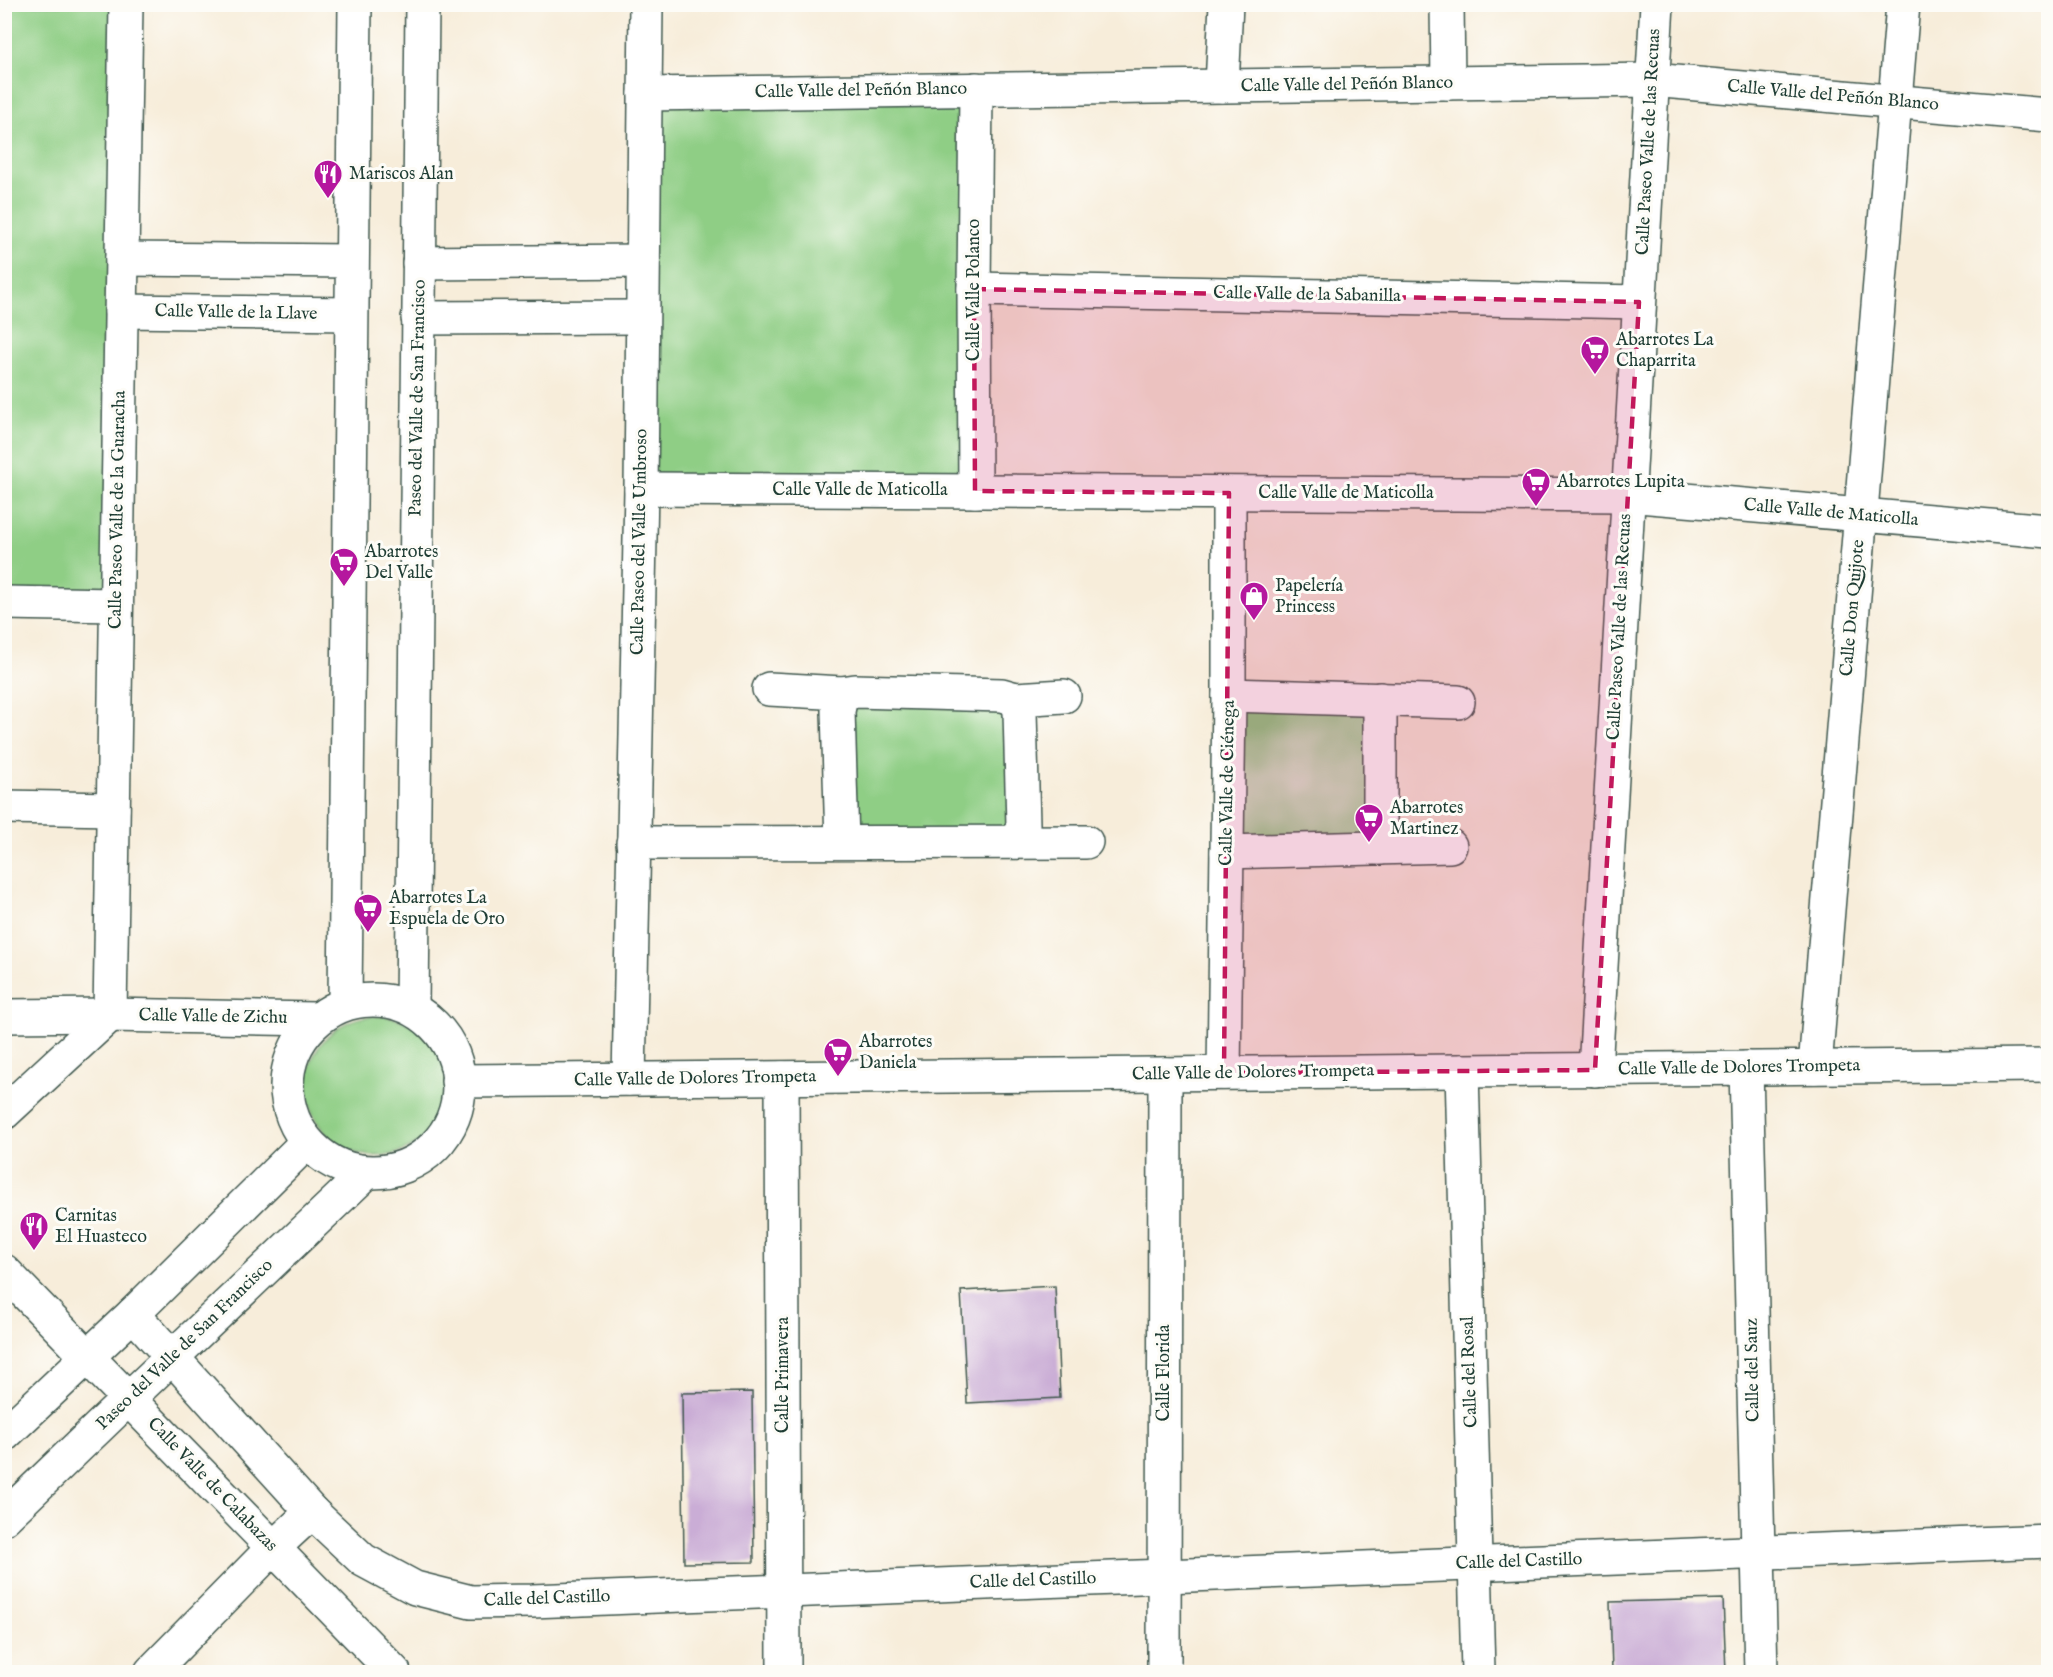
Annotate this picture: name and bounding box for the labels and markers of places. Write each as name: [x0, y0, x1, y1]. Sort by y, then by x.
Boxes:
restaurant icon: Mariscos Alan: [312, 158, 344, 200]
place label: Mariscos Alan: [349, 163, 454, 186]
place label: Abarrotes La Chaparrita: [1615, 329, 1714, 373]
supermarket icon: Abarrotes La Chaparrita: [1579, 334, 1611, 376]
supermarket icon: Abarrotes Lupita: [1520, 466, 1552, 508]
place label: Abarrotes Lupita: [1556, 471, 1685, 494]
place label: Abarrotes Del Valle: [364, 541, 438, 585]
supermarket icon: Abarrotes Del Valle: [328, 546, 360, 588]
place label: Papelería Princess: [1275, 575, 1344, 619]
shop icon: Papelería Princess: [1238, 580, 1270, 622]
place label: Abarrotes Martinez: [1389, 797, 1463, 841]
supermarket icon: Abarrotes Martinez: [1353, 802, 1385, 844]
place label: Abarrotes La Espuela de Oro: [388, 887, 505, 931]
supermarket icon: Abarrotes La Espuela de Oro: [352, 892, 384, 934]
place label: Abarrotes Daniela: [858, 1031, 932, 1075]
supermarket icon: Abarrotes Daniela: [822, 1036, 854, 1078]
place label: Carnitas El Huasteco: [55, 1205, 147, 1249]
restaurant icon: Carnitas El Huasteco: [18, 1210, 50, 1252]

